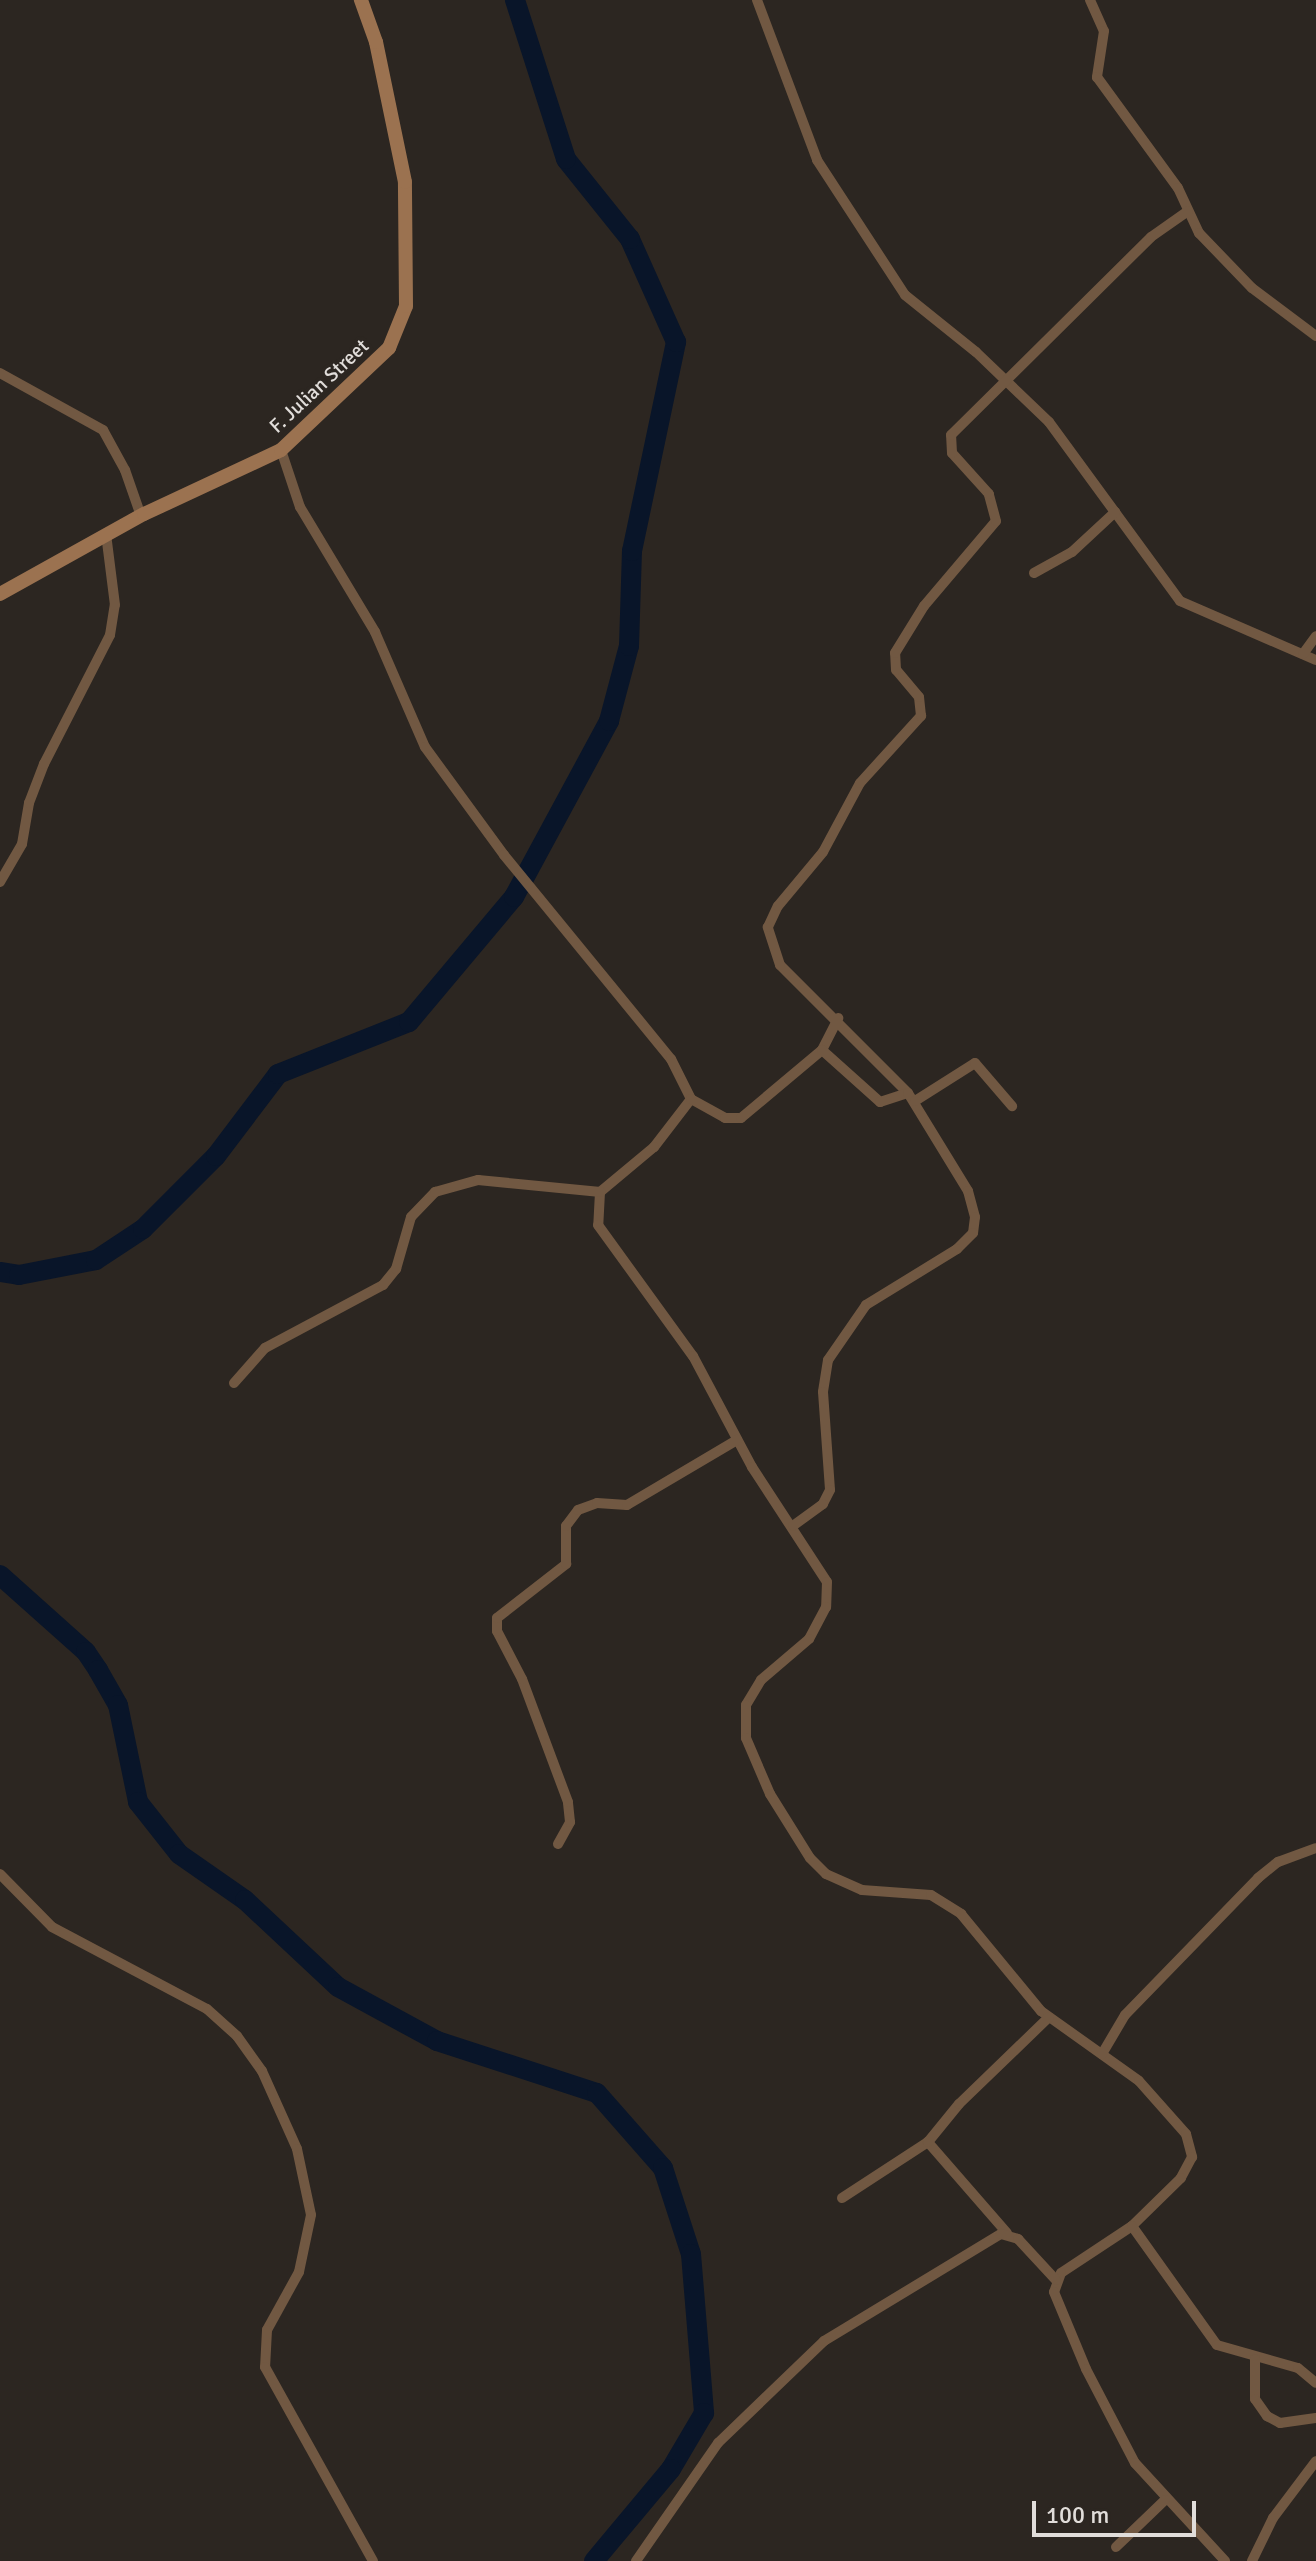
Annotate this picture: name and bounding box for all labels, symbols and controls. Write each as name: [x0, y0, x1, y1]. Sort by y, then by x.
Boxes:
street label: F. Julian Street: [264, 334, 374, 438]
scale bar: [1036, 2485, 1200, 2535]
text: 100 m: [1046, 2500, 1109, 2530]

